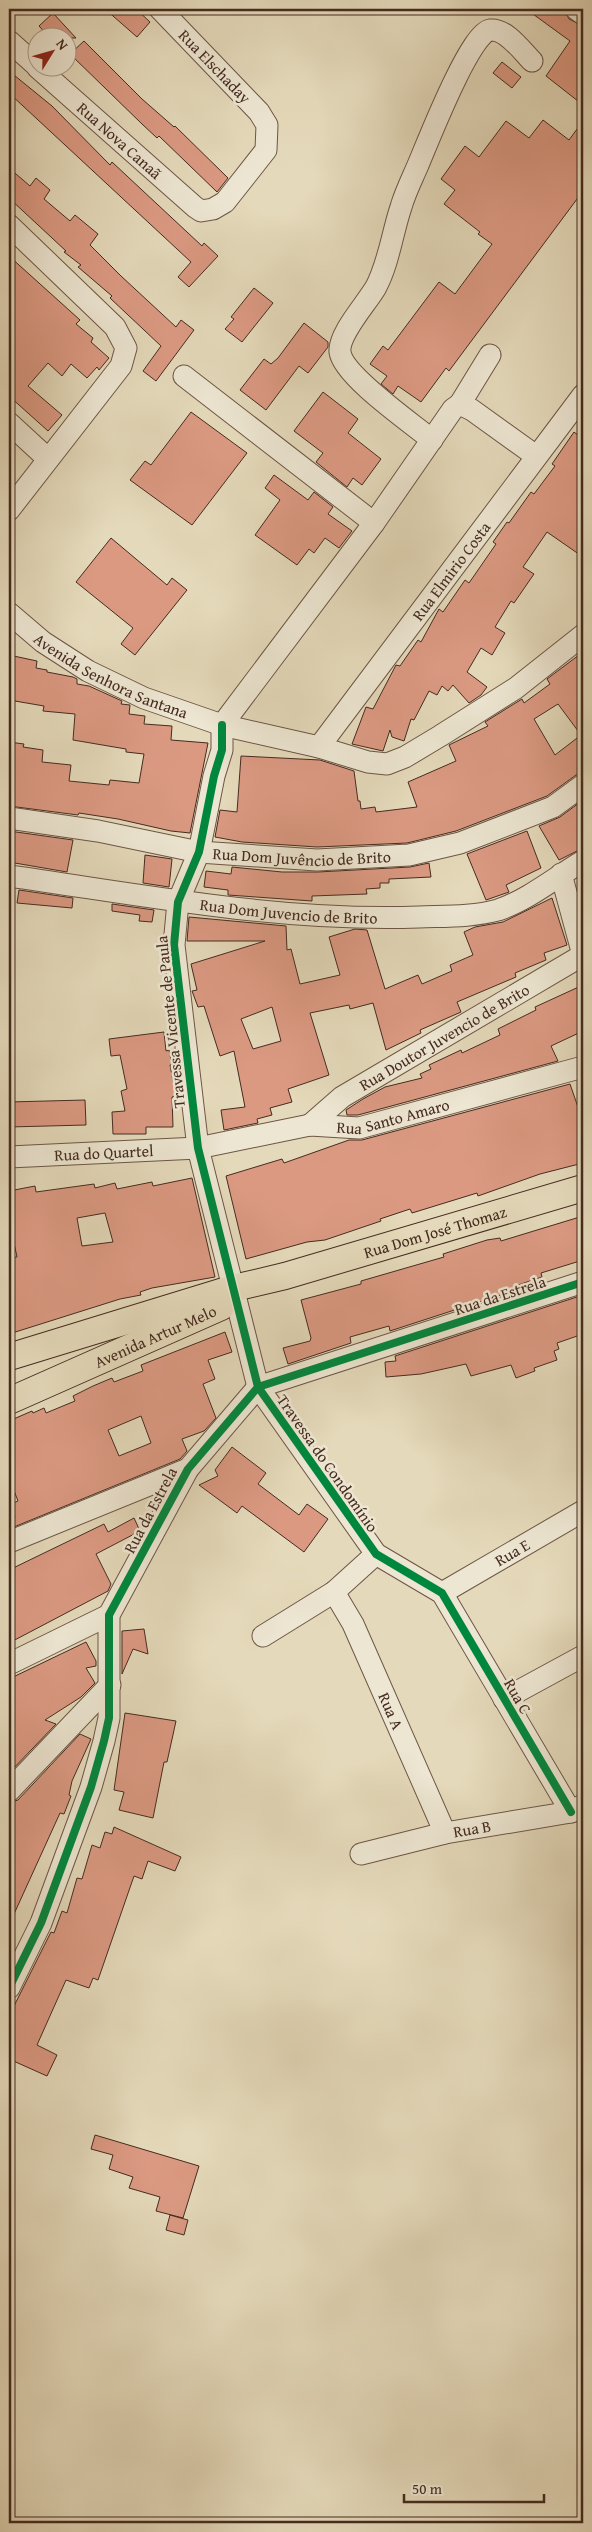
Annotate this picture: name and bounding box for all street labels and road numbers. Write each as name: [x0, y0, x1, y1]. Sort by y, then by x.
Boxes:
street label: Rua Elschaday: [173, 23, 257, 109]
street label: Rua Nova Canaã: [72, 96, 168, 185]
street label: Rua Elmirio Costa: [406, 516, 496, 626]
street label: Avenida Senhora Santana: [28, 627, 192, 724]
street label: Rua Dom Juvêncio de Brito: [212, 841, 391, 872]
street label: Rua Dom Juvencio de Brito: [198, 892, 378, 930]
street label: Travessa Vicente de Paula: [149, 934, 191, 1109]
street label: Rua Doutor Juvencio de Brito: [354, 977, 534, 1096]
street label: Rua Santo Amaro: [336, 1092, 452, 1140]
street label: Rua do Quartel: [54, 1138, 155, 1167]
street label: Rua Dom José Thomaz: [361, 1199, 509, 1264]
street label: Rua da Estrela: [451, 1269, 549, 1321]
street label: Avenida Artur Melo: [90, 1299, 220, 1374]
street label: Travessa do Condomínio: [271, 1389, 385, 1537]
street label: Rua da Estrela: [117, 1462, 183, 1557]
street label: Rua E: [490, 1533, 534, 1572]
street label: Rua C: [498, 1674, 538, 1719]
street label: Rua A: [372, 1688, 410, 1734]
street label: Rua B: [451, 1814, 493, 1843]

